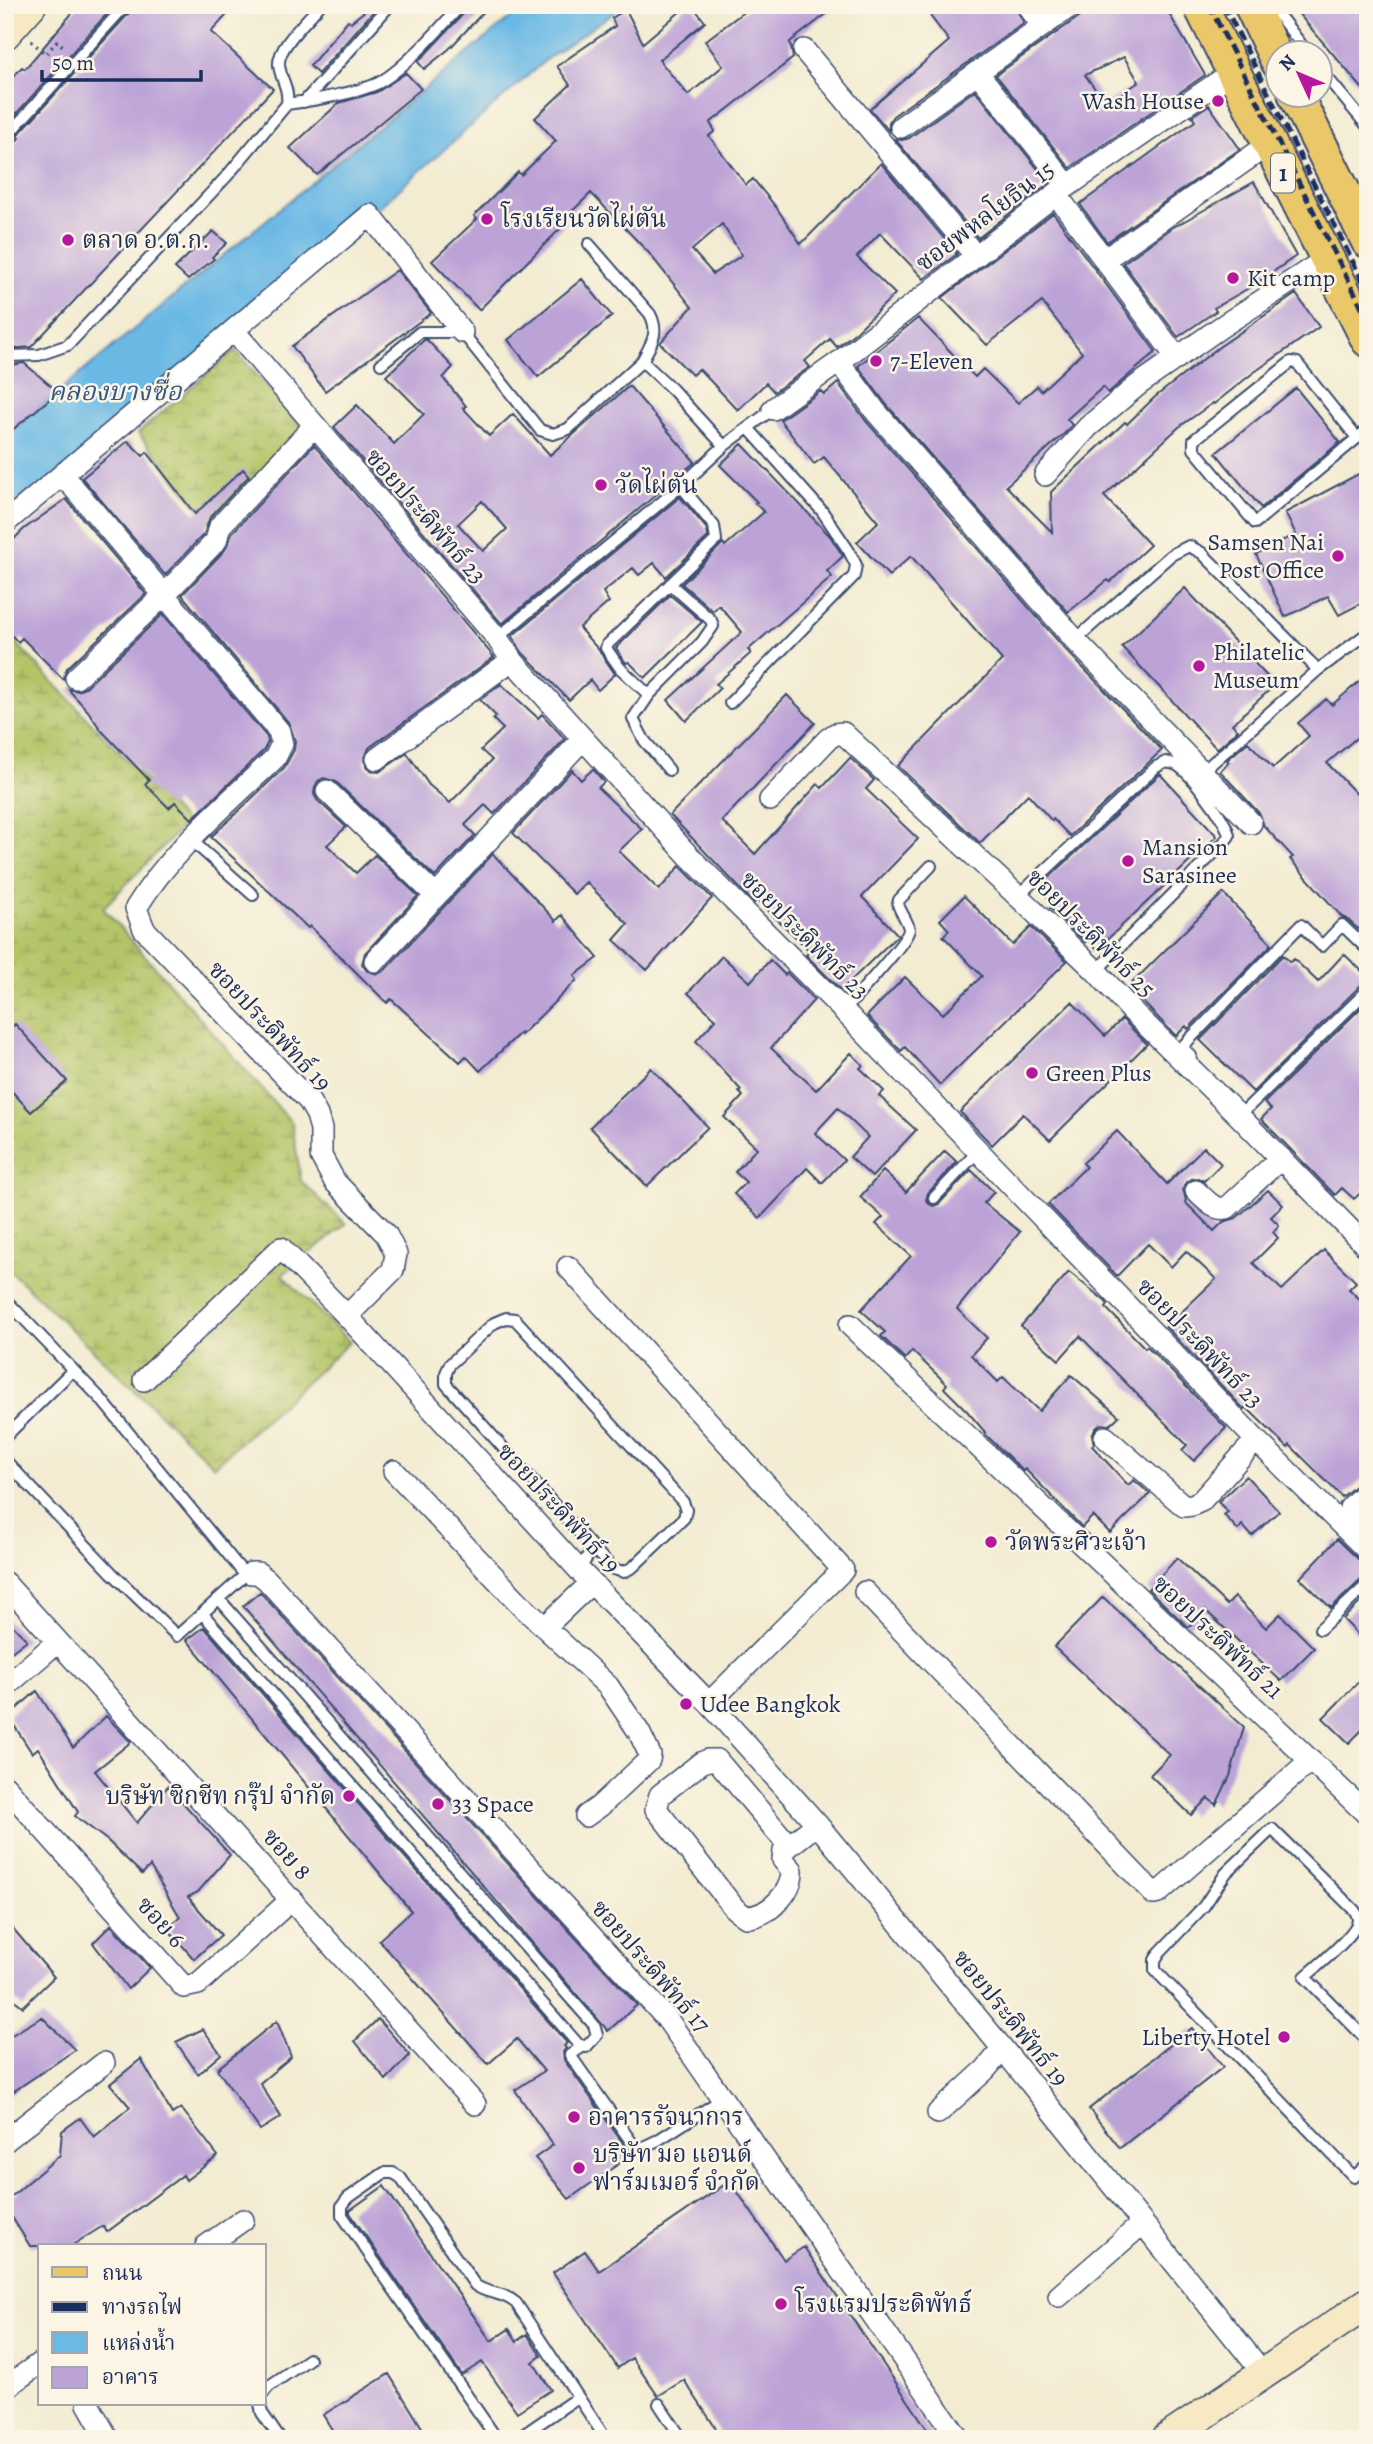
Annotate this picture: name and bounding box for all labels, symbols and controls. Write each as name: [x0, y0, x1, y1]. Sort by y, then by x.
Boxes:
scale bar: [42, 38, 201, 82]
north arrow: [1264, 38, 1334, 108]
text: 50 m: [52, 49, 94, 77]
text: N: [1273, 49, 1302, 77]
place label: Wash House: [1081, 85, 1204, 117]
marker: Wash House: [1210, 93, 1226, 109]
street label: ซอยพหลโยธิน 15: [908, 152, 1061, 279]
road number: 1: [1271, 154, 1295, 192]
place label: โรงเรียนวัดไผ่ตัน: [500, 201, 666, 235]
marker: โรงเรียนวัดไผ่ตัน: [479, 211, 495, 227]
place label: ตลาด อ.ต.ก.: [82, 224, 210, 256]
marker: ตลาด อ.ต.ก.: [60, 232, 76, 248]
place label: Kit camp: [1247, 262, 1335, 294]
marker: Kit camp: [1225, 270, 1241, 286]
place label: 7-Eleven: [890, 345, 973, 377]
marker: 7-Eleven: [868, 353, 884, 369]
water label: คลองบางซื่อ: [48, 372, 182, 409]
street label: ซอยประดิพัทธ์ 23: [358, 441, 494, 591]
place label: วัดไผ่ตัน: [615, 467, 698, 501]
marker: วัดไผ่ตัน: [593, 477, 609, 493]
place label: Samsen Nai Post Office: [1208, 526, 1324, 586]
marker: Samsen Nai Post Office: [1330, 548, 1346, 564]
place label: Philatelic Museum: [1213, 636, 1304, 696]
marker: Philatelic Museum: [1191, 658, 1207, 674]
place label: Mansion Sarasinee: [1142, 831, 1237, 891]
marker: Mansion Sarasinee: [1120, 853, 1136, 869]
street label: ซอยประดิพัทธ์ 25: [1020, 862, 1162, 1004]
street label: ซอยประดิพัทธ์ 23: [734, 864, 876, 1006]
street label: ซอยประดิพัทธ์ 19: [201, 954, 339, 1098]
place label: Green Plus: [1046, 1057, 1152, 1089]
marker: Green Plus: [1024, 1065, 1040, 1081]
street label: ซอยประดิพัทธ์ 23: [1130, 1271, 1270, 1415]
street label: ซอยประดิพัทธ์ 19: [490, 1436, 628, 1580]
place label: วัดพระศิวะเจ้า: [1005, 1526, 1147, 1558]
marker: วัดพระศิวะเจ้า: [983, 1534, 999, 1550]
street label: ซอยประดิพัทธ์ 21: [1146, 1568, 1290, 1706]
place label: Udee Bangkok: [700, 1688, 841, 1720]
marker: Udee Bangkok: [678, 1696, 694, 1712]
place label: บริษัท ซิกชีท กรุ๊ป จำกัด: [106, 1780, 335, 1812]
marker: บริษัท ซิกชีท กรุ๊ป จำกัด: [341, 1788, 357, 1804]
place label: 33 Space: [452, 1788, 534, 1820]
marker: 33 Space: [430, 1796, 446, 1812]
street label: ซอย 8: [255, 1821, 319, 1887]
street label: ซอย 6: [129, 1889, 193, 1955]
street label: ซอยประดิพัทธ์ 17: [584, 1893, 718, 2040]
street label: ซอยประดิพัทธ์ 19: [946, 1943, 1076, 2093]
place label: Liberty Hotel: [1141, 2021, 1270, 2053]
marker: Liberty Hotel: [1276, 2029, 1292, 2045]
place label: อาคารรัจนาการ: [588, 2101, 743, 2133]
marker: อาคารรัจนาการ: [566, 2109, 582, 2125]
place label: บริษัท มอ แอนด์ ฟาร์มเมอร์ จำกัด: [593, 2138, 760, 2198]
marker: บริษัท มอ แอนด์ ฟาร์มเมอร์ จำกัด: [571, 2160, 587, 2176]
legend: [38, 2244, 266, 2406]
text: ถนน: [102, 2259, 143, 2287]
place label: โรงแรมประดิพัทธ์: [794, 2286, 972, 2320]
text: ทางรถไฟ: [102, 2292, 182, 2321]
marker: โรงแรมประดิพัทธ์: [773, 2296, 789, 2312]
text: แหล่งน้ำ: [102, 2327, 175, 2357]
text: อาคาร: [102, 2363, 159, 2391]

